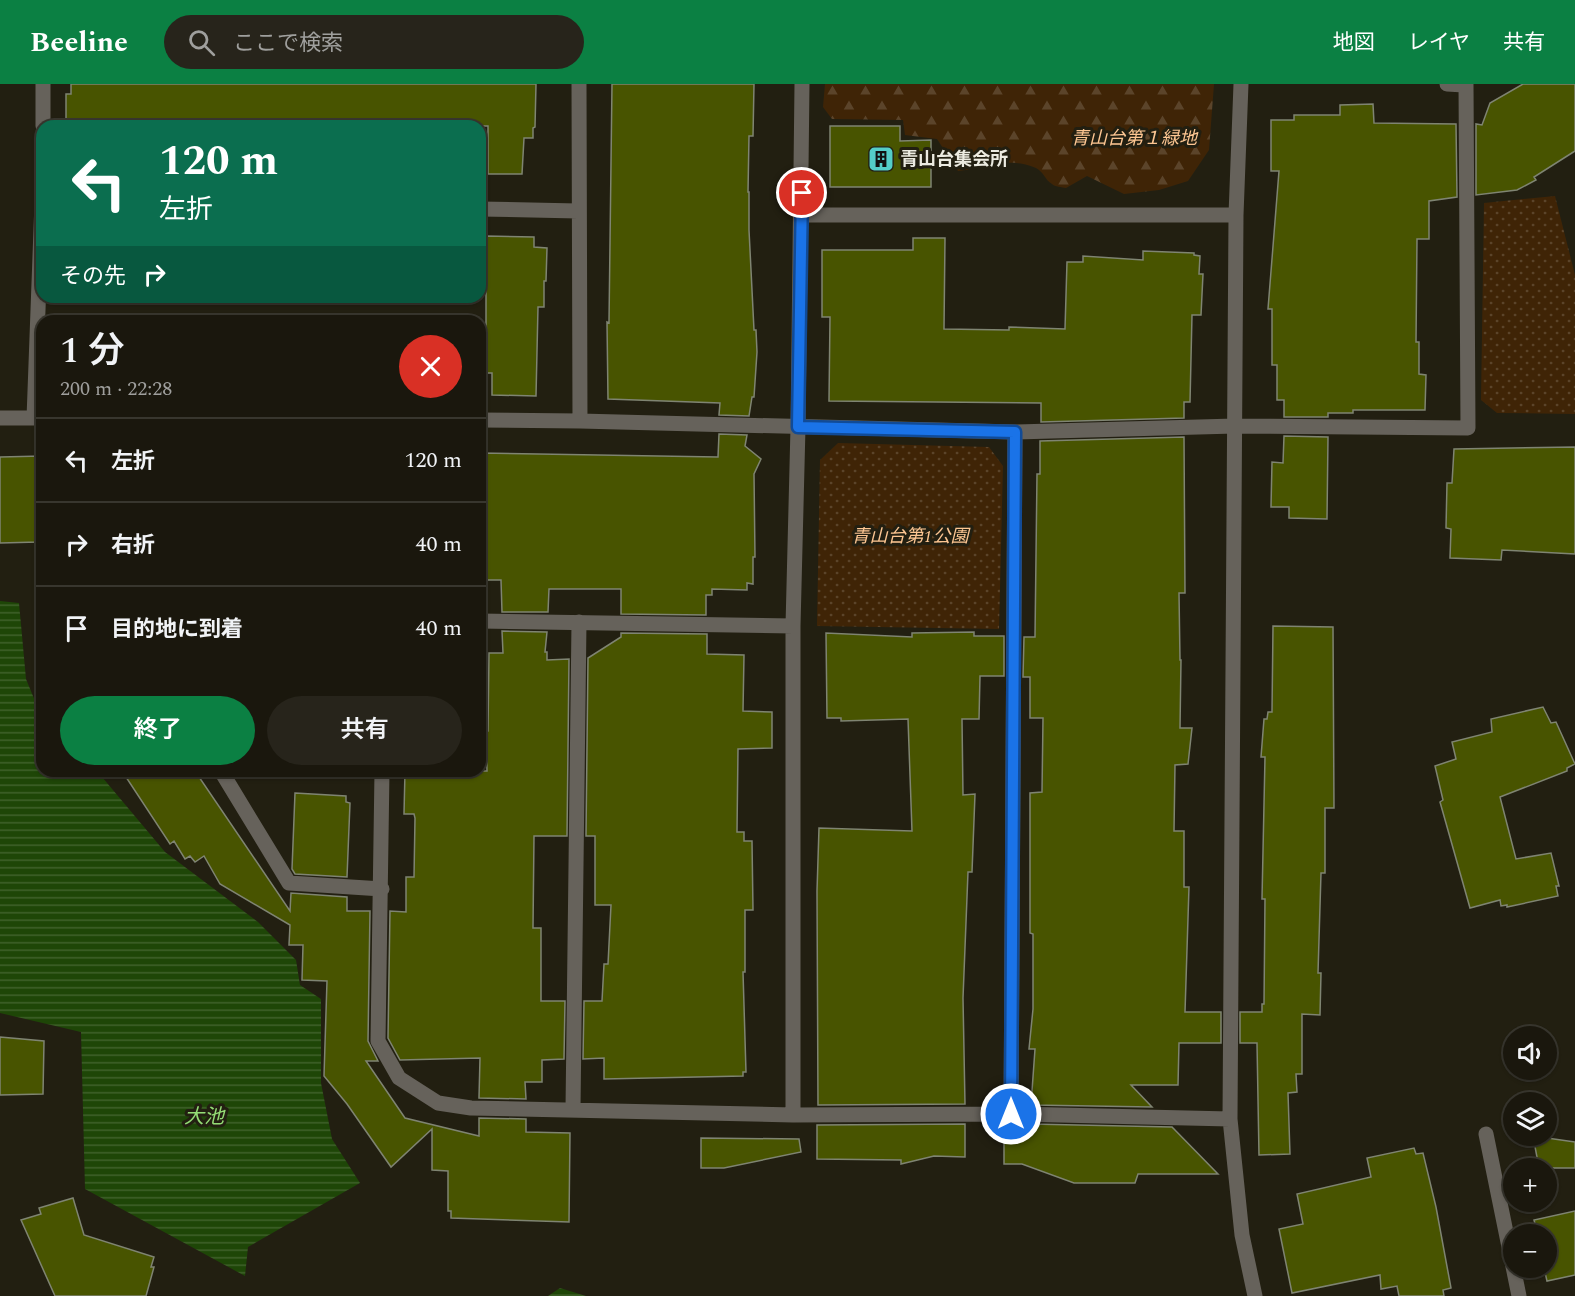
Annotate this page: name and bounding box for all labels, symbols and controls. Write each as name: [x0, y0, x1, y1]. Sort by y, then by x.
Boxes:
search box: [164, 15, 584, 69]
text: Beeline: [30, 21, 128, 64]
icon: search: [185, 26, 218, 59]
text: ここで検索: [233, 27, 343, 60]
text: 地図: [1333, 27, 1375, 59]
text: レイヤ: [1408, 27, 1470, 59]
text: 共有: [1503, 27, 1545, 59]
park label: 青山台第１緑地: [1071, 125, 1199, 152]
text: 120 m: [159, 130, 278, 193]
icon: left: [60, 144, 138, 222]
building icon: 青山台集会所: [866, 144, 896, 174]
place label: 青山台集会所: [900, 146, 1008, 173]
pin: [776, 167, 827, 218]
icon: arrive: [785, 176, 818, 209]
text: 左折: [159, 189, 213, 231]
icon: right: [138, 258, 171, 291]
text: その先: [60, 260, 126, 293]
text: 1 分: [60, 324, 124, 379]
button: close: [399, 335, 462, 398]
text: 200 m · 22:28: [60, 374, 172, 404]
icon: left: [60, 444, 93, 477]
text: 120 m: [405, 444, 462, 477]
text: 左折: [111, 445, 155, 478]
park label: 青山台第1公園: [852, 523, 971, 550]
icon: right: [60, 528, 93, 561]
text: 40 m: [416, 528, 462, 561]
text: 右折: [111, 529, 155, 562]
icon: arrive: [60, 612, 93, 645]
text: 40 m: [416, 612, 462, 645]
text: 目的地に到着: [111, 613, 243, 646]
button: 終了: [60, 696, 255, 765]
button: 共有: [267, 696, 462, 765]
map controls: [1503, 1026, 1557, 1278]
button: sound: [1503, 1026, 1557, 1080]
position arrow: [979, 1082, 1043, 1146]
button: layers: [1503, 1092, 1557, 1146]
water label: 大池: [184, 1102, 226, 1132]
button: +: [1503, 1158, 1557, 1212]
button: −: [1503, 1224, 1557, 1278]

